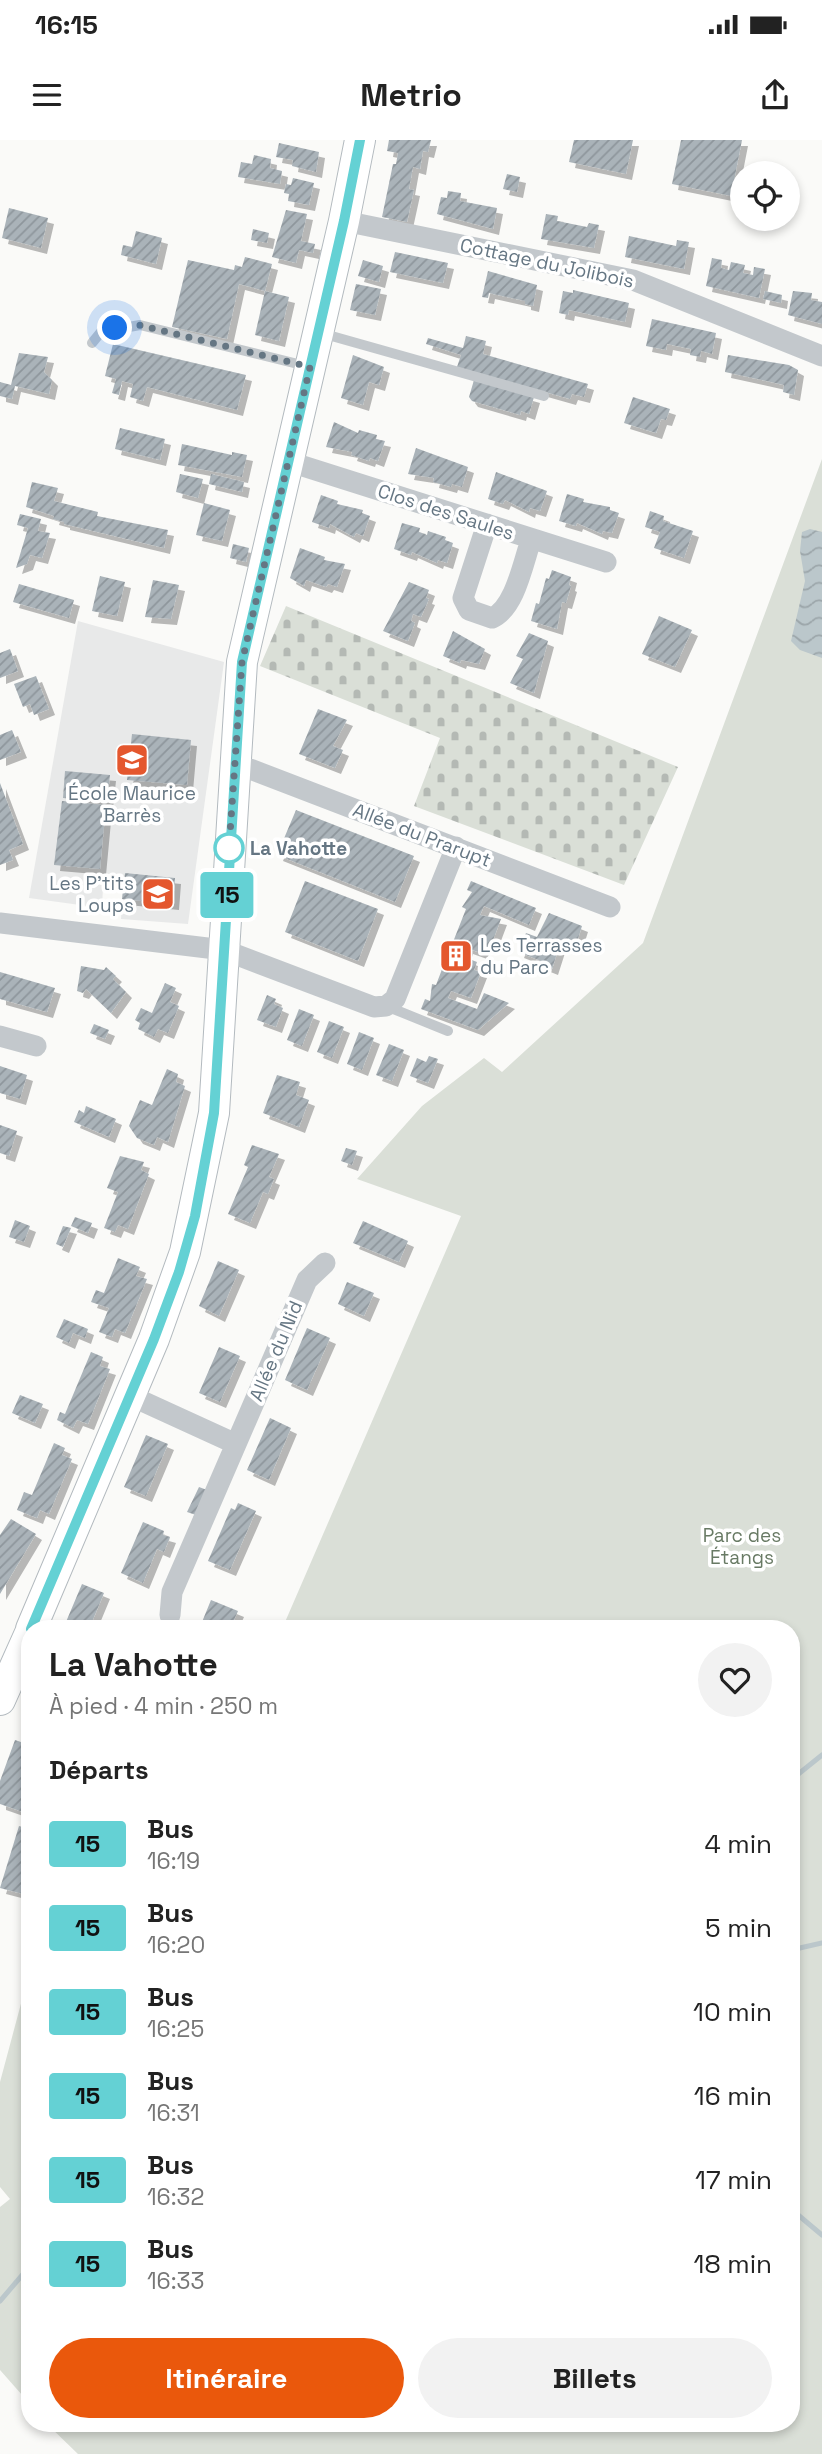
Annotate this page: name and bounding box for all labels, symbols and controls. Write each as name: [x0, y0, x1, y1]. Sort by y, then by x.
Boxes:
text: 16:15: [35, 8, 98, 42]
text: Metrio: [360, 75, 462, 115]
icon: menu: [28, 76, 66, 114]
icon: share: [756, 76, 794, 114]
map controls: [730, 161, 800, 231]
button: locate: [730, 161, 800, 231]
street label: Cottage du Jolibois: [458, 232, 636, 294]
your location: [97, 310, 132, 345]
street label: Clos des Saules: [375, 478, 517, 546]
school or university icon: École Maurice Barrès: [113, 741, 151, 779]
place label: École Maurice Barrès: [68, 781, 196, 828]
street label: Allée du Prarupt: [349, 797, 495, 873]
marker: La Vahotte: [214, 833, 244, 863]
place label: La Vahotte: [250, 836, 347, 861]
place label: Les P'tits Loups: [49, 871, 134, 918]
line badge: 15: [196, 872, 258, 918]
school or university icon: Les P'tits Loups: [139, 875, 177, 913]
text: 15: [214, 879, 240, 910]
place label: Les Terrasses du Parc: [480, 933, 603, 980]
building icon: Les Terrasses du Parc: [437, 937, 475, 975]
street label: Allée du Nid: [244, 1297, 308, 1405]
park label: Parc des Étangs: [703, 1523, 781, 1570]
button: heart: [698, 1643, 772, 1717]
text: La Vahotte: [49, 1644, 218, 1686]
text: À pied · 4 min · 250 m: [49, 1691, 278, 1721]
text: Départs: [49, 1753, 149, 1787]
text: Bus: [147, 1812, 194, 1846]
text: 4 min: [704, 1827, 772, 1861]
text: 15: [75, 1828, 100, 1859]
text: 16:19: [147, 1846, 200, 1876]
text: Bus: [147, 1896, 194, 1930]
text: 5 min: [705, 1911, 772, 1945]
text: 15: [75, 1912, 100, 1943]
text: 16:20: [147, 1930, 205, 1960]
text: Bus: [147, 1980, 194, 2014]
text: 10 min: [693, 1995, 772, 2029]
text: 15: [75, 1996, 100, 2027]
text: 16:25: [147, 2014, 204, 2044]
text: Bus: [147, 2064, 194, 2098]
text: 16 min: [694, 2079, 772, 2113]
text: 15: [75, 2080, 100, 2111]
text: 16:31: [147, 2098, 200, 2128]
text: Bus: [147, 2148, 194, 2182]
text: 17 min: [695, 2163, 772, 2197]
text: 15: [75, 2164, 100, 2195]
text: 16:32: [147, 2182, 204, 2212]
text: Bus: [147, 2232, 194, 2266]
text: 18 min: [694, 2247, 772, 2281]
text: 15: [75, 2248, 100, 2279]
text: 16:33: [147, 2266, 204, 2296]
button: Itinéraire: [49, 2338, 404, 2418]
button: Billets: [418, 2338, 772, 2418]

